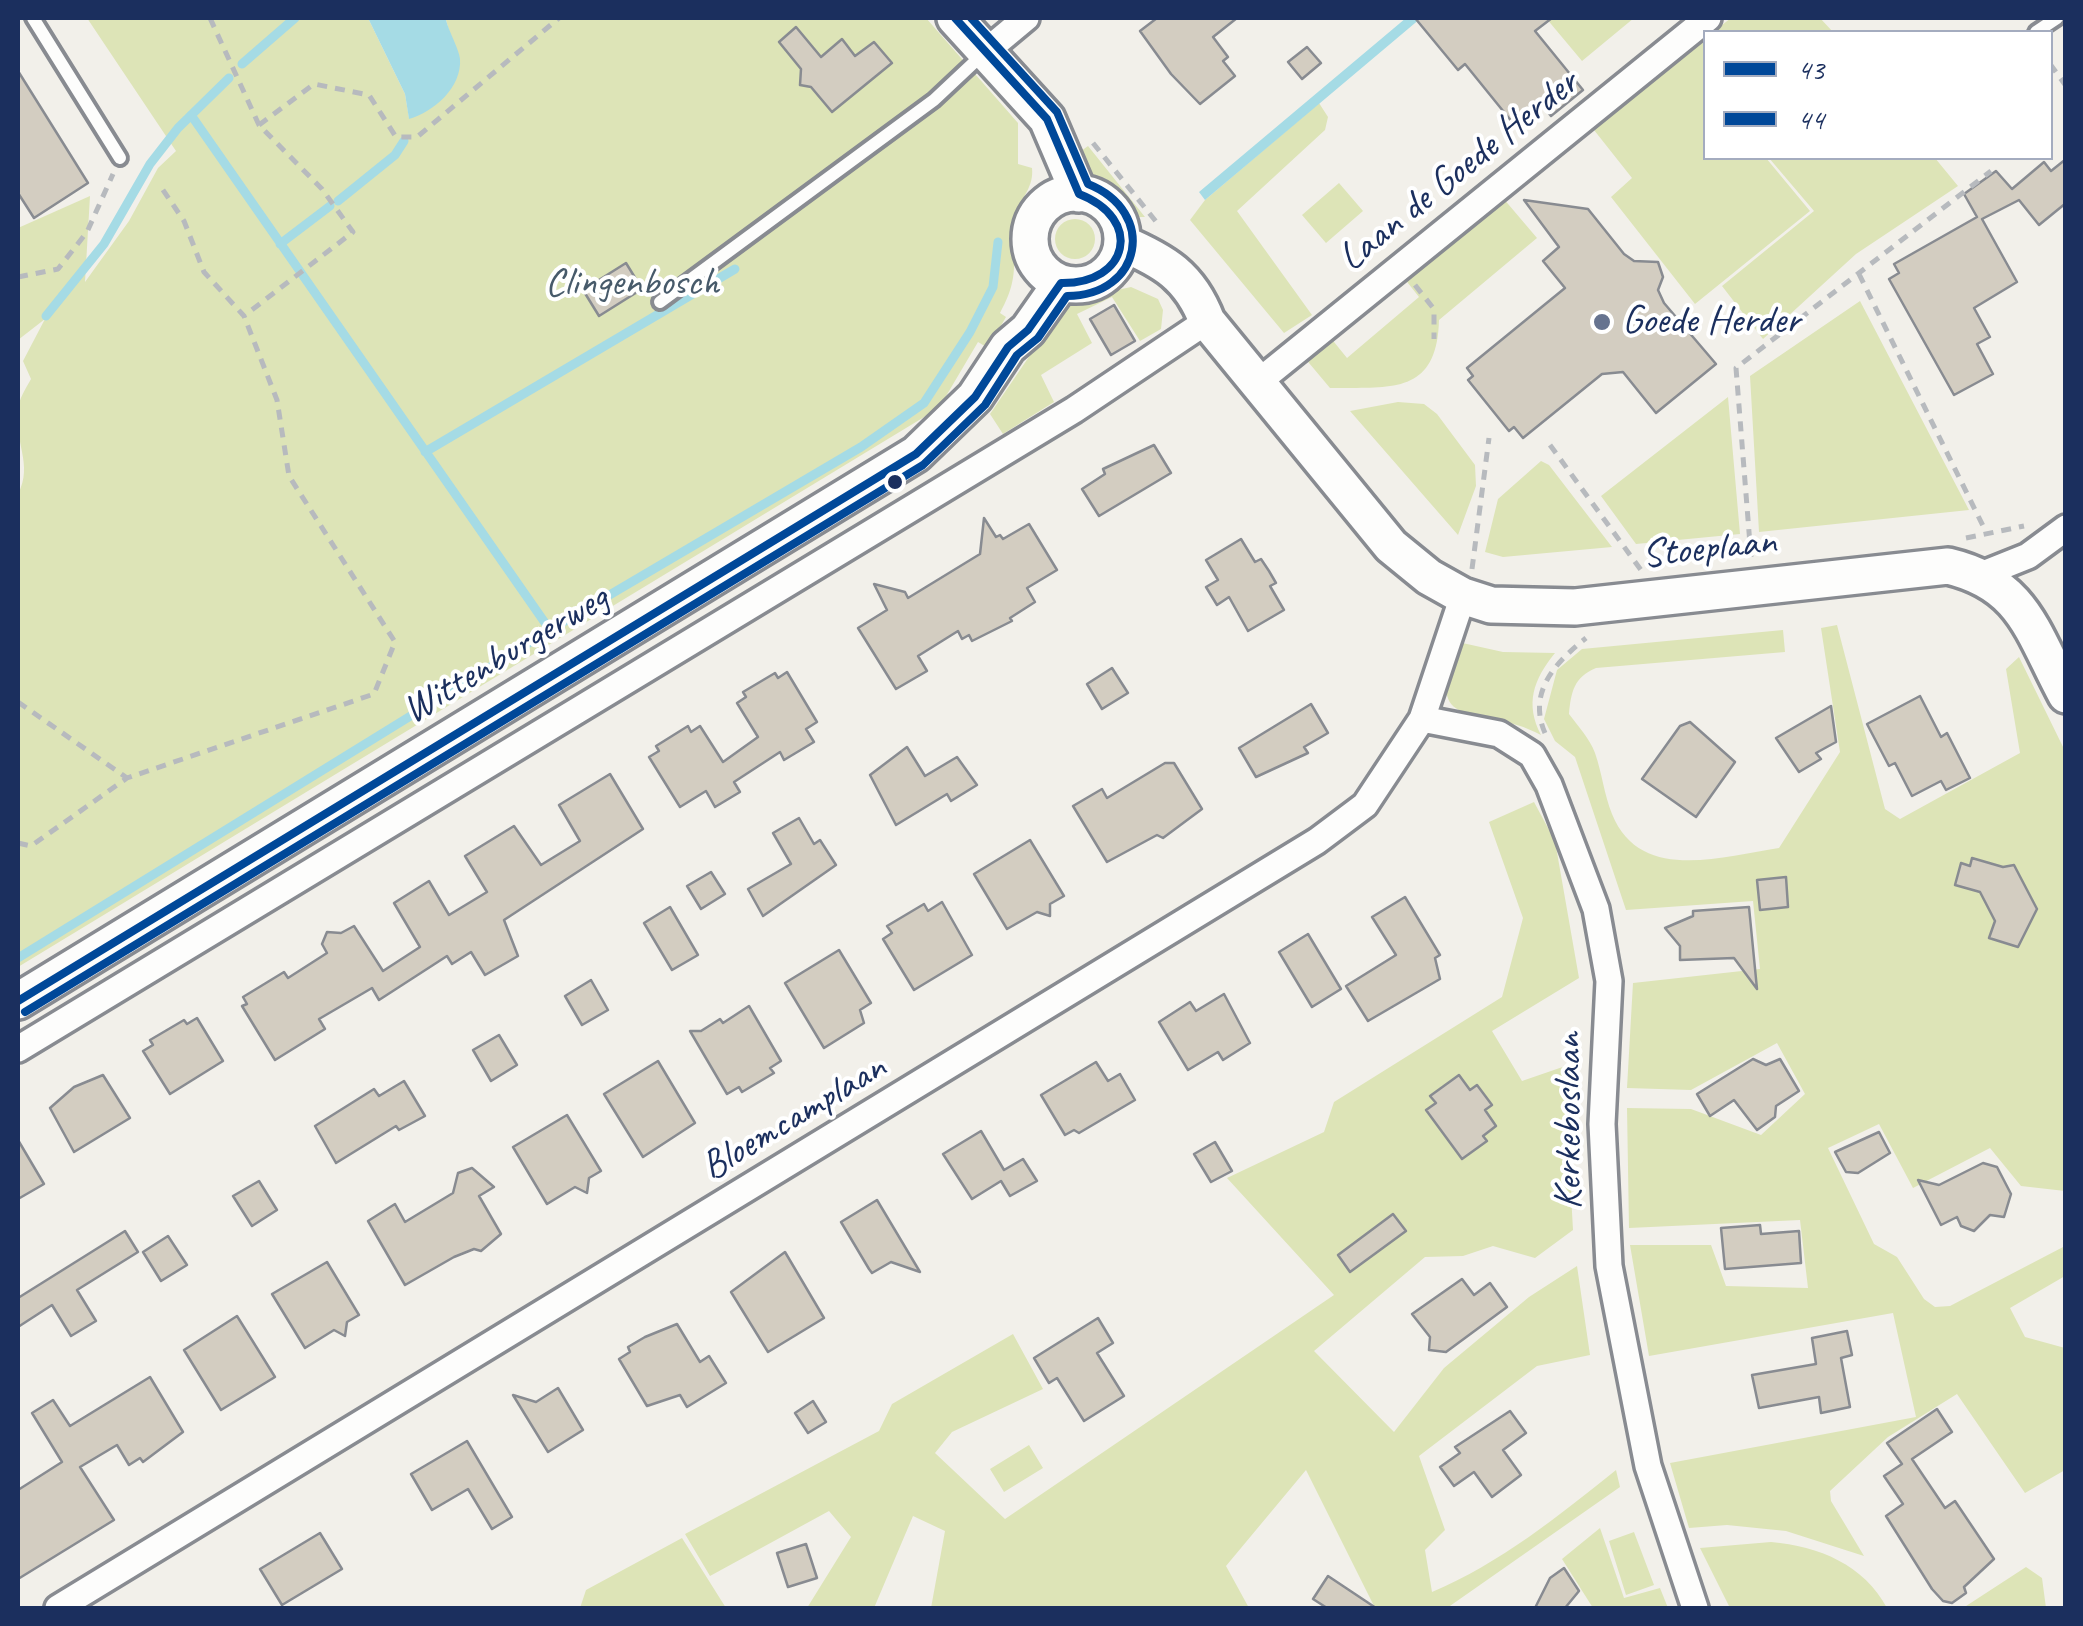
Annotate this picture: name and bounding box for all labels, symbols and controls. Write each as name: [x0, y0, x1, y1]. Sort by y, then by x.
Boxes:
legend: [1703, 30, 2053, 160]
text: 43: [1797, 50, 1824, 88]
street label: Laan de Goede Herder: [1329, 60, 1589, 282]
text: 44: [1797, 100, 1824, 138]
park label: Clingenbosch: [545, 260, 719, 308]
place label: Goede Herder: [1622, 298, 1800, 346]
marker: Goede Herder: [1591, 311, 1613, 333]
unlabelled marker: [885, 472, 905, 492]
street label: Stoeplaan: [1640, 518, 1778, 580]
street label: Wittenburgerweg: [395, 575, 617, 735]
street label: Kerkeboslaan: [1546, 1033, 1594, 1209]
street label: Bloemcamplaan: [693, 1044, 895, 1192]

